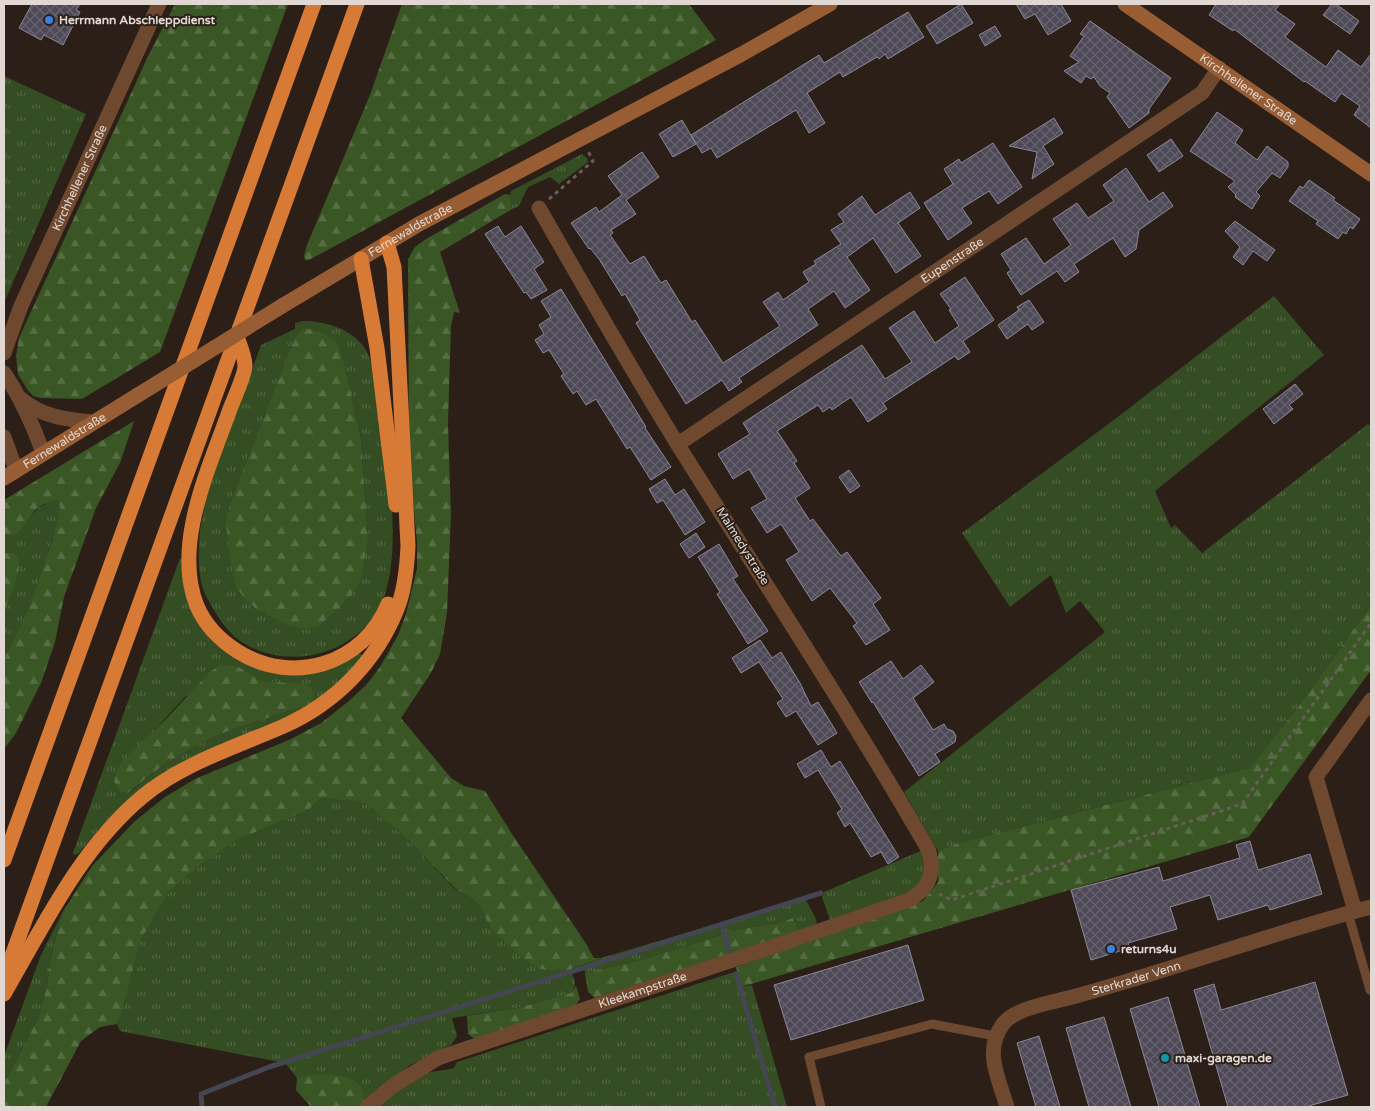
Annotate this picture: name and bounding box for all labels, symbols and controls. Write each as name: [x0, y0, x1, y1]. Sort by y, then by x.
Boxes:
place label: Herrmann Abschleppdienst: [59, 13, 216, 28]
marker: Herrmann Abschleppdienst: [43, 14, 55, 26]
street label: Kirchhellener Straße: [1197, 51, 1300, 128]
street label: Kirchhellener Straße: [49, 122, 110, 233]
street label: Fernewaldstraße: [366, 201, 455, 260]
street label: Eupenstraße: [918, 234, 986, 286]
street label: Fernewaldstraße: [20, 410, 109, 472]
street label: Malmedystraße: [714, 505, 773, 588]
place label: returns4u: [1121, 942, 1177, 956]
marker: returns4u: [1105, 943, 1117, 955]
street label: Sterkrader Venn: [1090, 958, 1182, 998]
street label: Kleekampstraße: [597, 969, 689, 1011]
place label: maxi-garagen.de: [1175, 1051, 1272, 1066]
marker: maxi-garagen.de: [1159, 1052, 1171, 1064]

